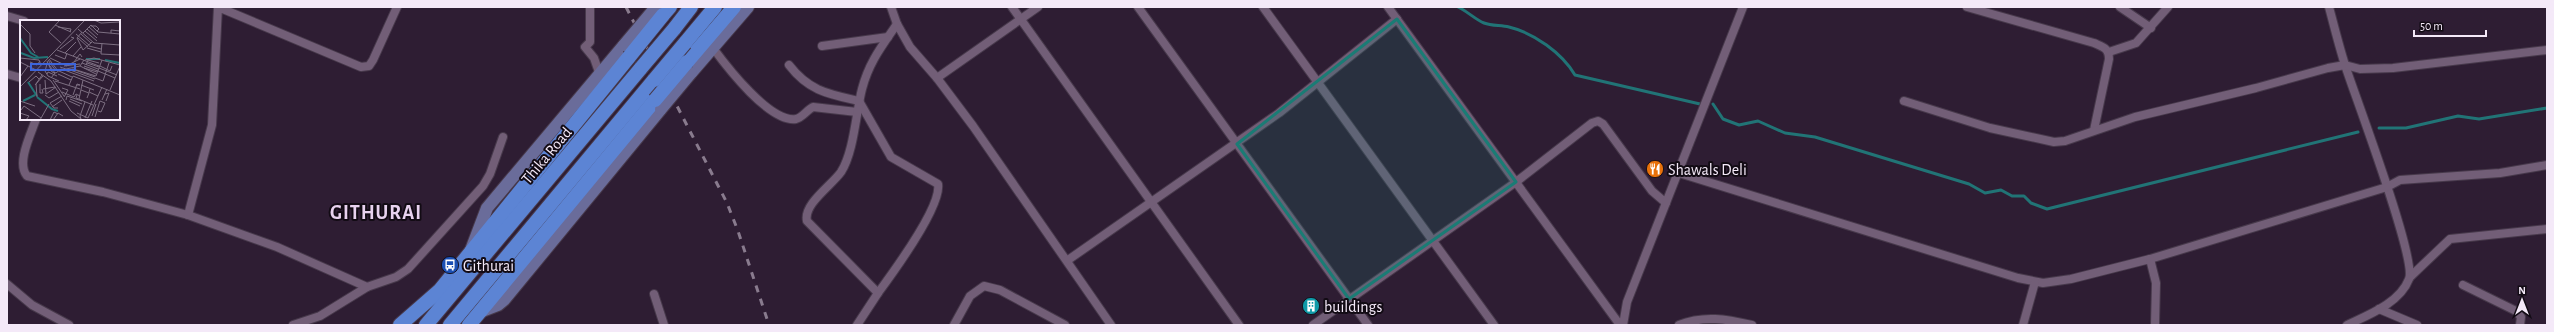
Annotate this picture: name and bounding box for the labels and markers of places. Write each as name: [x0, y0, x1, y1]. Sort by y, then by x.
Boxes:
restaurant icon: Shawals Deli: [1645, 159, 1665, 179]
place label: Shawals Deli: [1668, 162, 1747, 178]
bus stop icon: Githurai: [440, 255, 460, 275]
place label: Githurai: [463, 258, 514, 274]
building icon: buildings: [1301, 296, 1321, 316]
place label: buildings: [1324, 299, 1382, 315]

